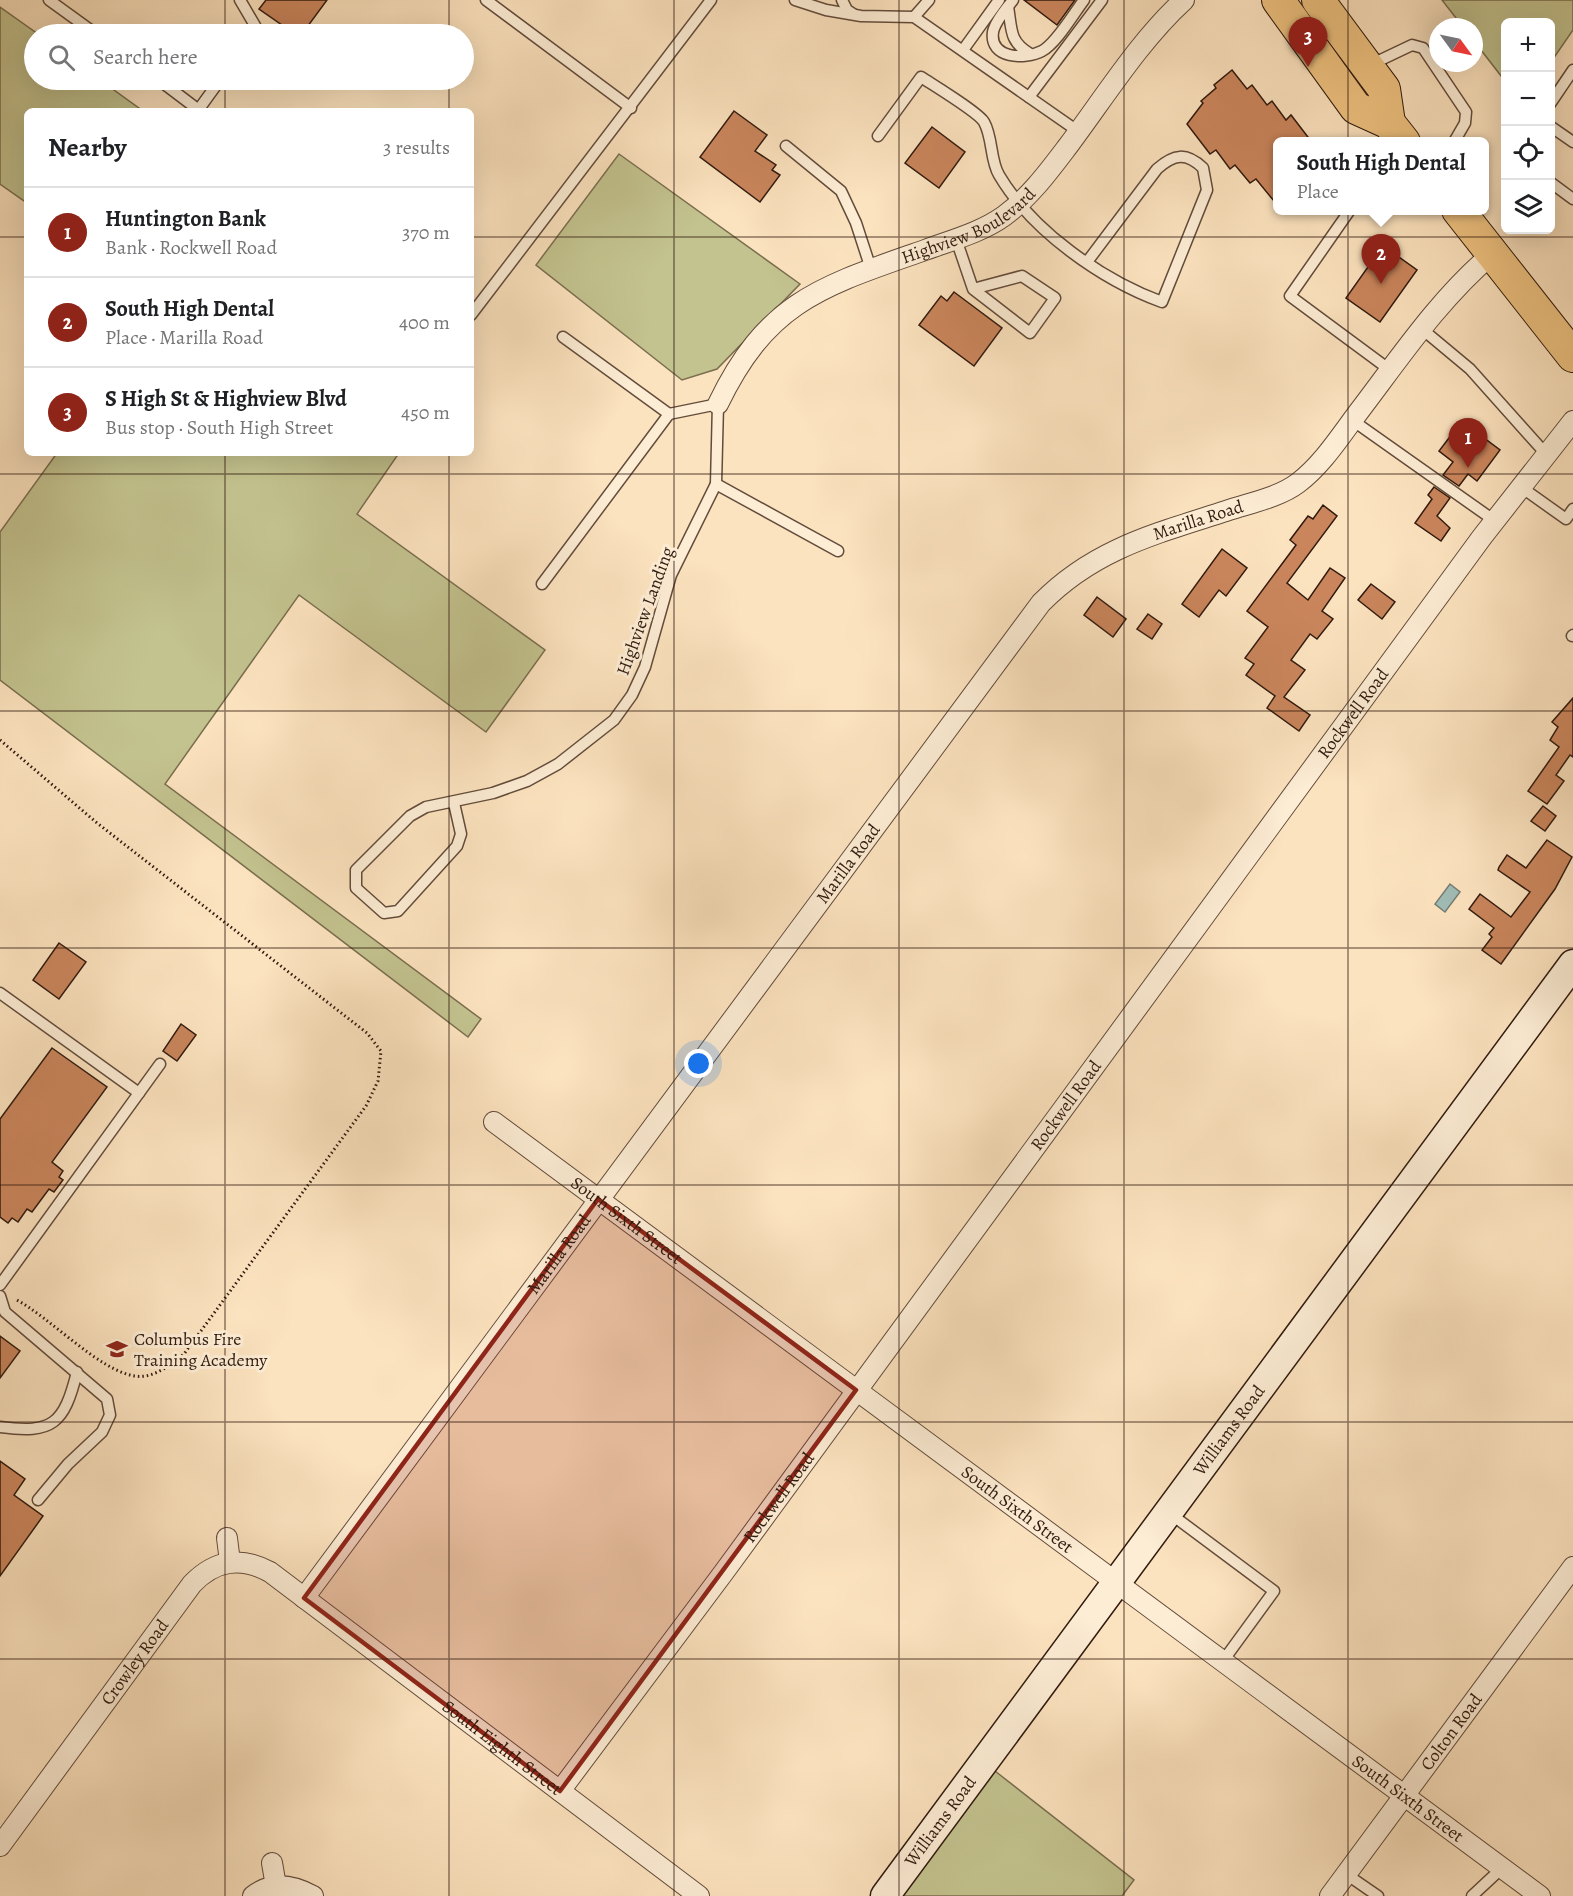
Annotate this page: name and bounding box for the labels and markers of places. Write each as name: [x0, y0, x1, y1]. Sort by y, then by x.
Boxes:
pin: 3: [1288, 17, 1328, 67]
pin: 2: [1362, 234, 1400, 284]
pin: 1: [1448, 418, 1488, 468]
place label: Columbus Fire Training Academy: [134, 1327, 268, 1372]
school or university icon: Columbus Fire Training Academy: [105, 1337, 129, 1361]

